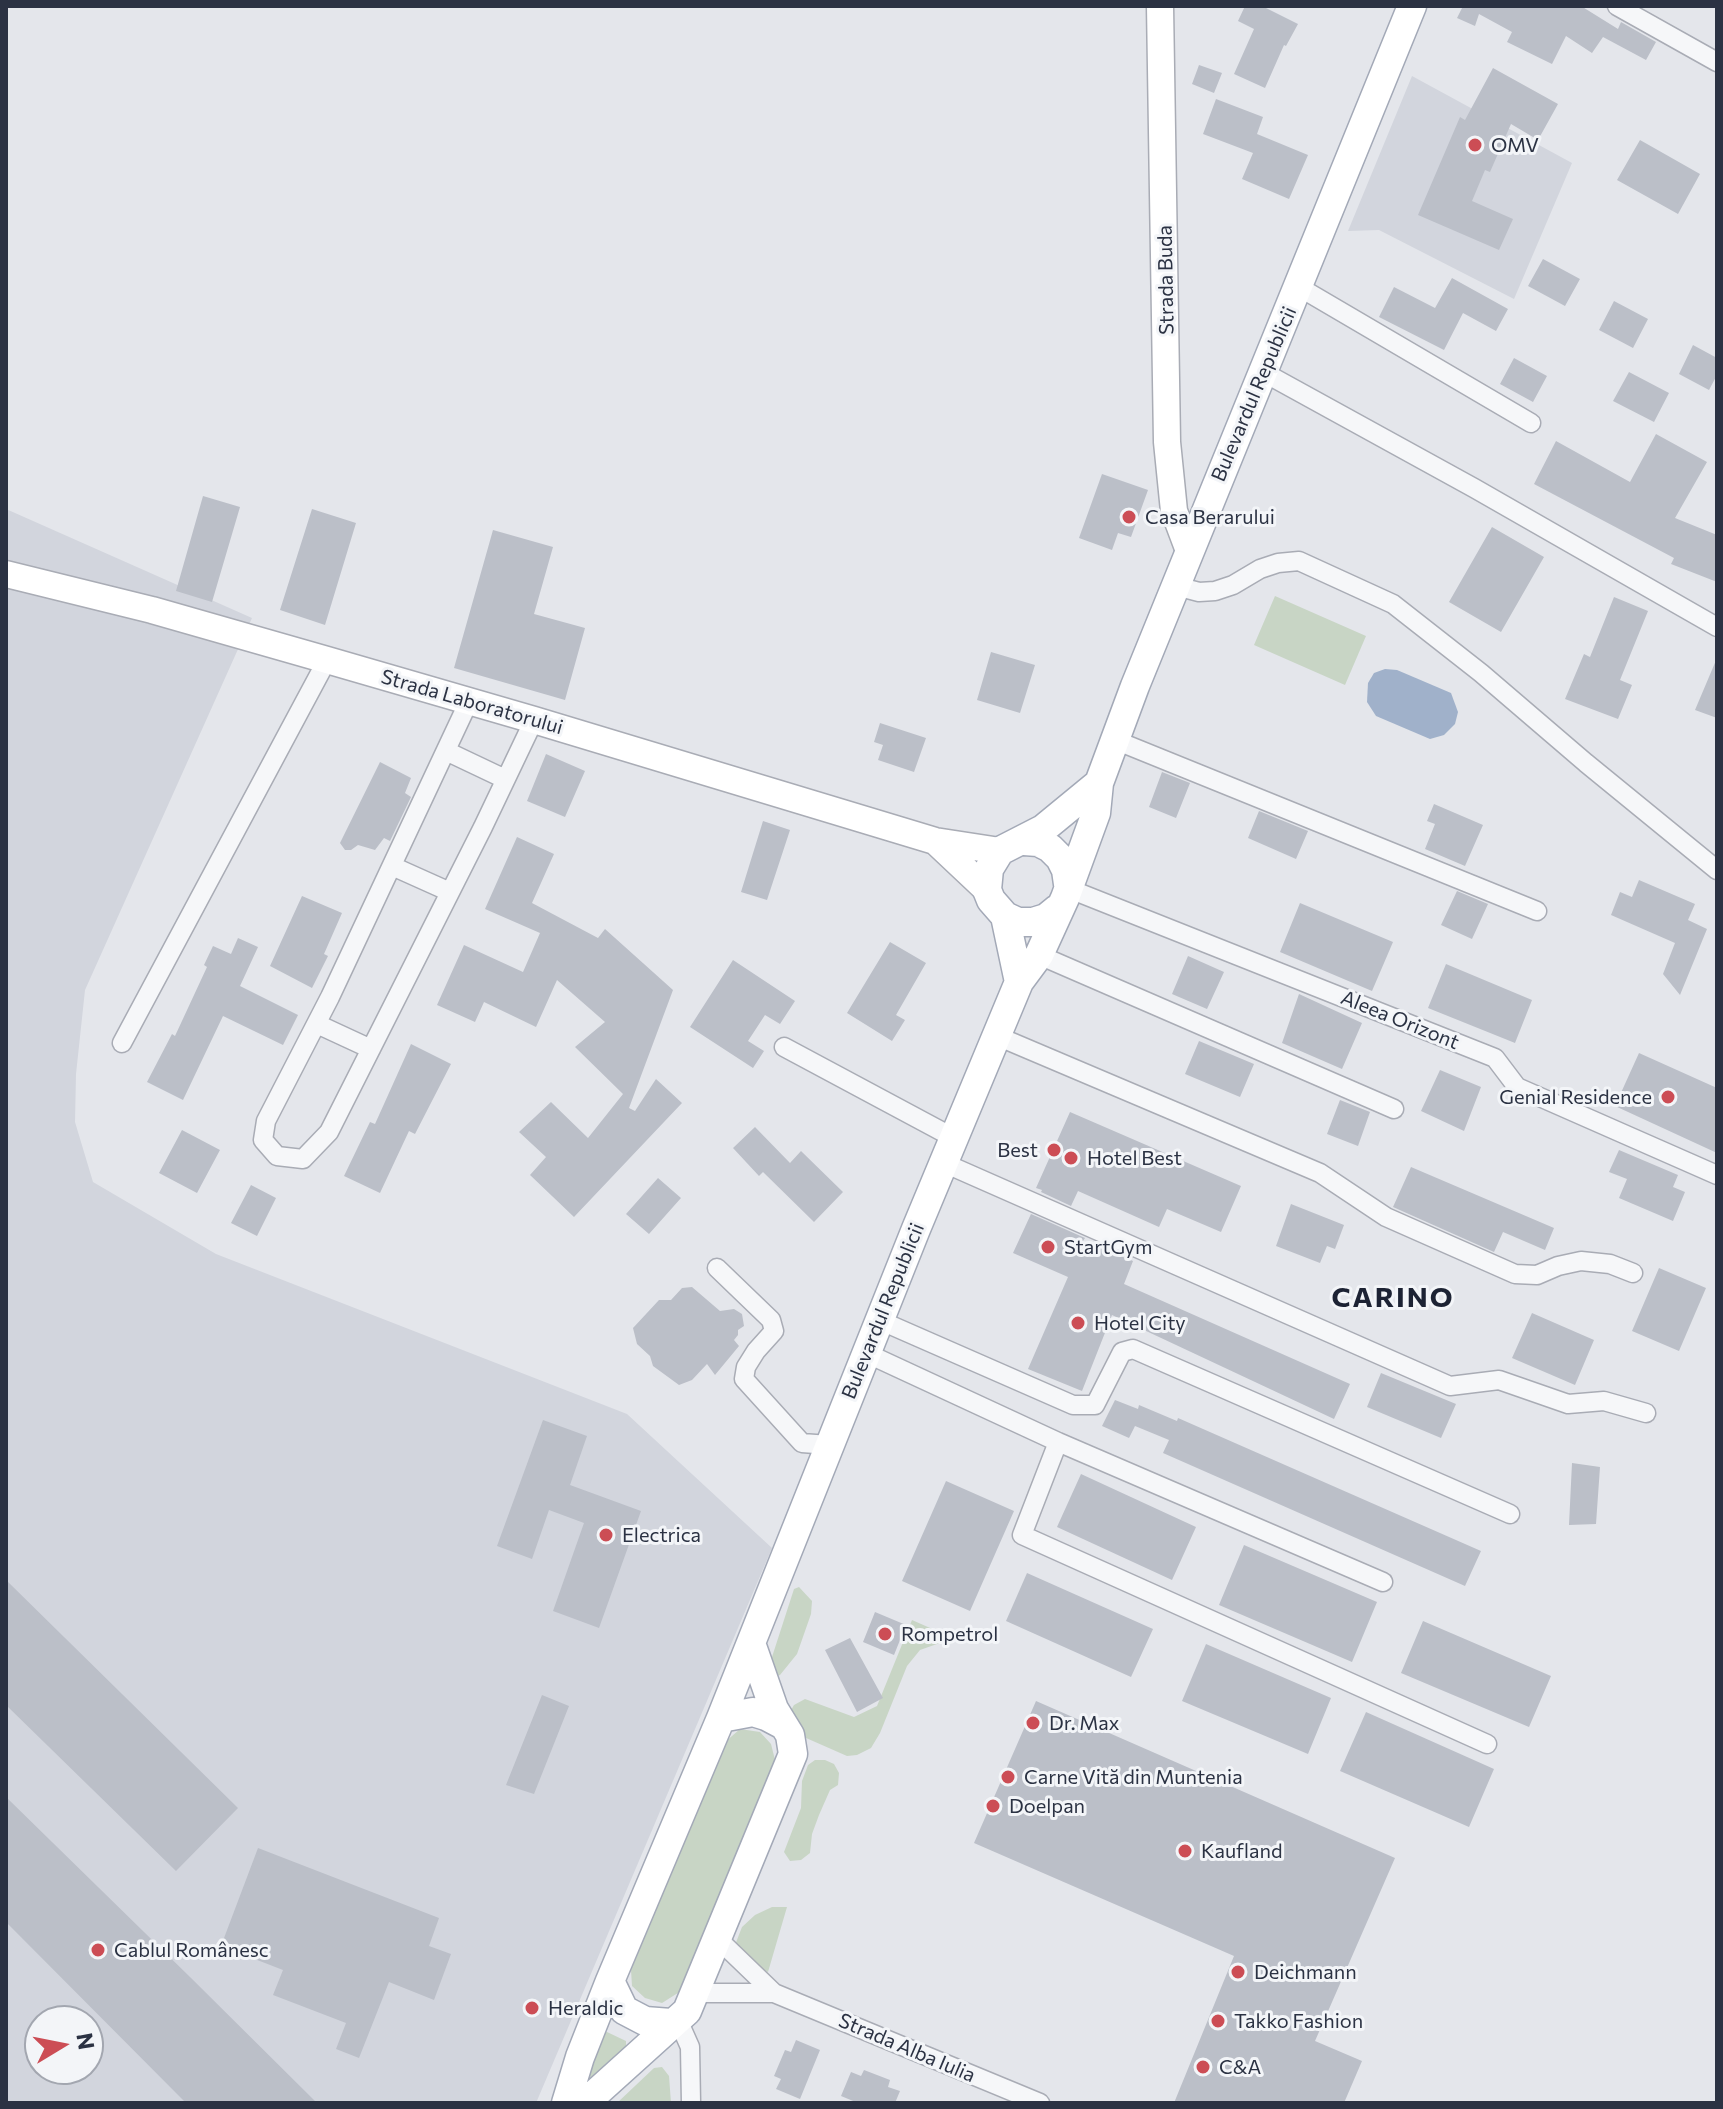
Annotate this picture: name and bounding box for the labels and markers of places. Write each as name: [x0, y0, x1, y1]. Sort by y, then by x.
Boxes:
place label: OMV: [1491, 133, 1539, 157]
marker: OMV: [1466, 136, 1484, 154]
place label: Casa Berarului: [1145, 505, 1275, 529]
marker: Casa Berarului: [1120, 508, 1138, 526]
place label: Genial Residence: [1499, 1085, 1652, 1109]
marker: Genial Residence: [1659, 1088, 1677, 1106]
place label: Best: [997, 1138, 1038, 1162]
marker: Best: [1045, 1141, 1063, 1159]
place label: Hotel Best: [1087, 1146, 1182, 1170]
marker: Hotel Best: [1062, 1149, 1080, 1167]
place label: StartGym: [1064, 1235, 1152, 1259]
marker: StartGym: [1039, 1238, 1057, 1256]
place label: Hotel City: [1094, 1311, 1186, 1335]
marker: Hotel City: [1069, 1314, 1087, 1332]
place label: Electrica: [622, 1523, 701, 1547]
marker: Electrica: [597, 1526, 615, 1544]
place label: Rompetrol: [901, 1622, 998, 1646]
marker: Rompetrol: [876, 1625, 894, 1643]
place label: Dr. Max: [1049, 1711, 1119, 1735]
marker: Dr. Max: [1024, 1714, 1042, 1732]
place label: Carne Vită din Muntenia: [1024, 1765, 1243, 1789]
marker: Carne Vită din Muntenia: [999, 1768, 1017, 1786]
place label: Doelpan: [1009, 1794, 1085, 1818]
marker: Doelpan: [984, 1797, 1002, 1815]
place label: Kaufland: [1201, 1839, 1283, 1863]
marker: Kaufland: [1176, 1842, 1194, 1860]
place label: Cablul Românesc: [114, 1938, 269, 1962]
marker: Cablul Românesc: [89, 1941, 107, 1959]
place label: Deichmann: [1254, 1960, 1357, 1984]
marker: Deichmann: [1229, 1963, 1247, 1981]
place label: Heraldic: [548, 1996, 623, 2020]
marker: Heraldic: [523, 1999, 541, 2017]
place label: Takko Fashion: [1234, 2009, 1363, 2033]
marker: Takko Fashion: [1209, 2012, 1227, 2030]
place label: C&A: [1219, 2055, 1261, 2079]
marker: C&A: [1194, 2058, 1212, 2076]

